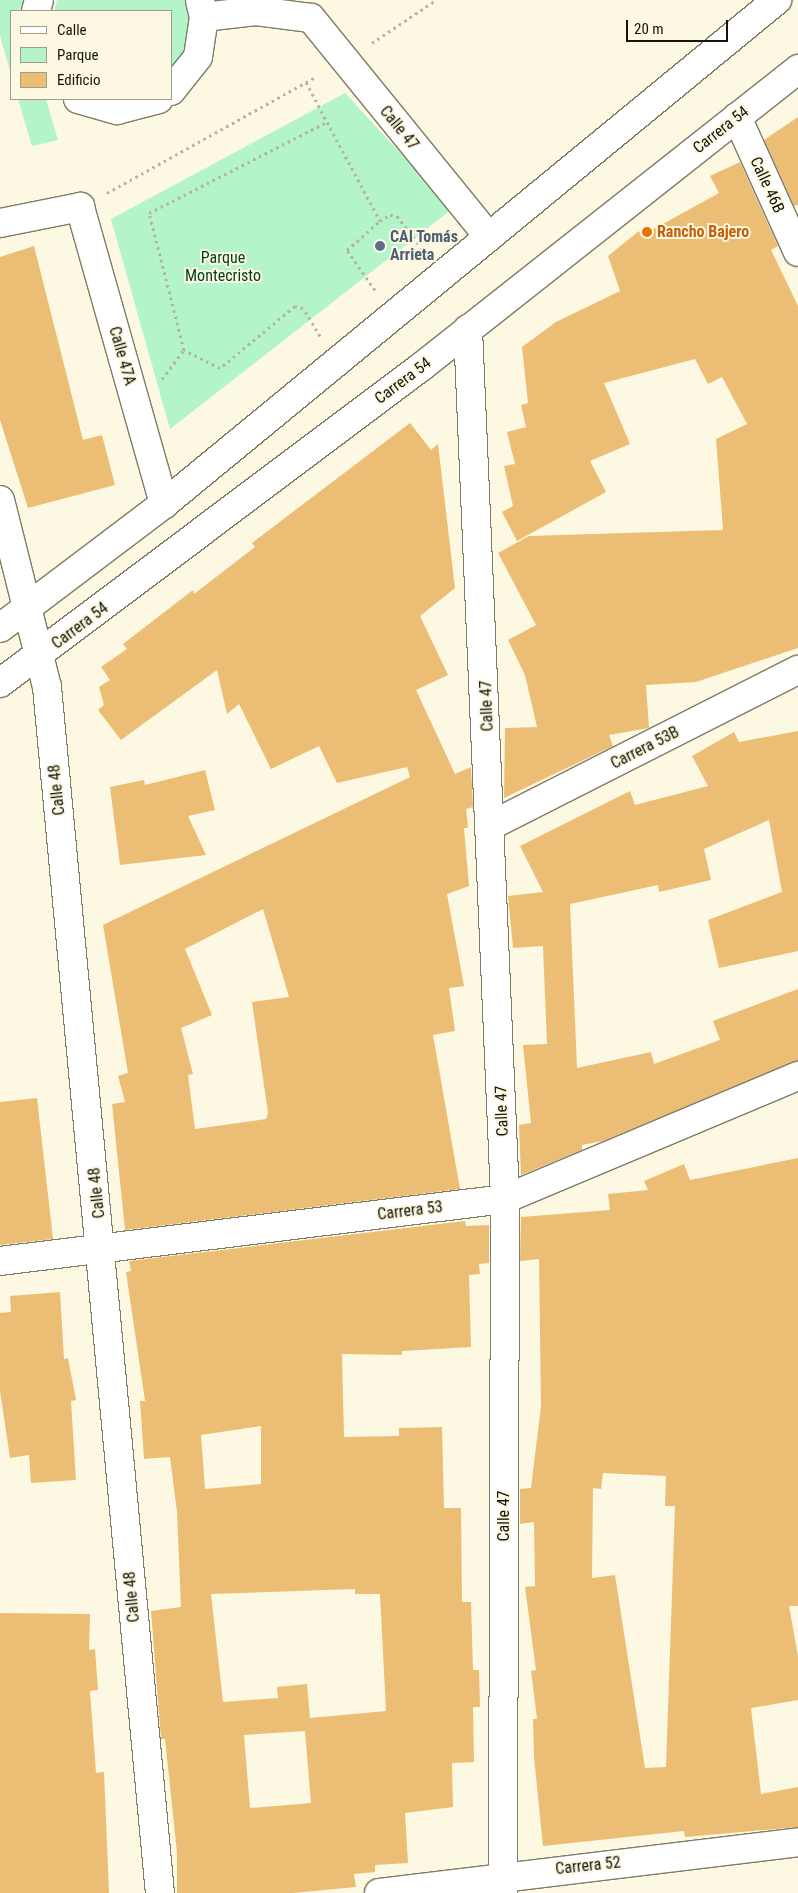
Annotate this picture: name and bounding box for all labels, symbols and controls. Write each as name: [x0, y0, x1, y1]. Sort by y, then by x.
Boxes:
legend: [10, 10, 172, 100]
scale bar: [628, 10, 730, 42]
text: 20 m: [634, 20, 664, 38]
text: Calle: [57, 21, 87, 39]
text: Parque: [57, 46, 99, 64]
text: Edificio: [57, 71, 100, 89]
street label: Calle 47: [375, 102, 423, 154]
street label: Carrera 54: [689, 102, 753, 158]
street label: Calle 46B: [746, 154, 788, 216]
place label: Rancho Bajero: [657, 222, 749, 242]
marker: Rancho Bajero: [641, 226, 653, 238]
place label: CAI Tomás Arrieta: [390, 227, 458, 265]
marker: CAI Tomás Arrieta: [374, 240, 386, 252]
park label: Parque Montecristo: [185, 248, 261, 286]
street label: Calle 47A: [104, 324, 140, 388]
street label: Carrera 54: [371, 354, 435, 408]
street label: Carrera 54: [48, 599, 112, 653]
street label: Calle 47: [477, 680, 497, 732]
street label: Carrera 53B: [608, 723, 682, 773]
street label: Calle 48: [45, 764, 69, 816]
street label: Calle 47: [492, 1085, 512, 1137]
street label: Calle 48: [85, 1167, 109, 1219]
street label: Carrera 53: [376, 1197, 444, 1225]
street label: Calle 47: [494, 1490, 514, 1542]
street label: Calle 48: [120, 1571, 144, 1623]
street label: Carrera 52: [554, 1853, 622, 1879]

